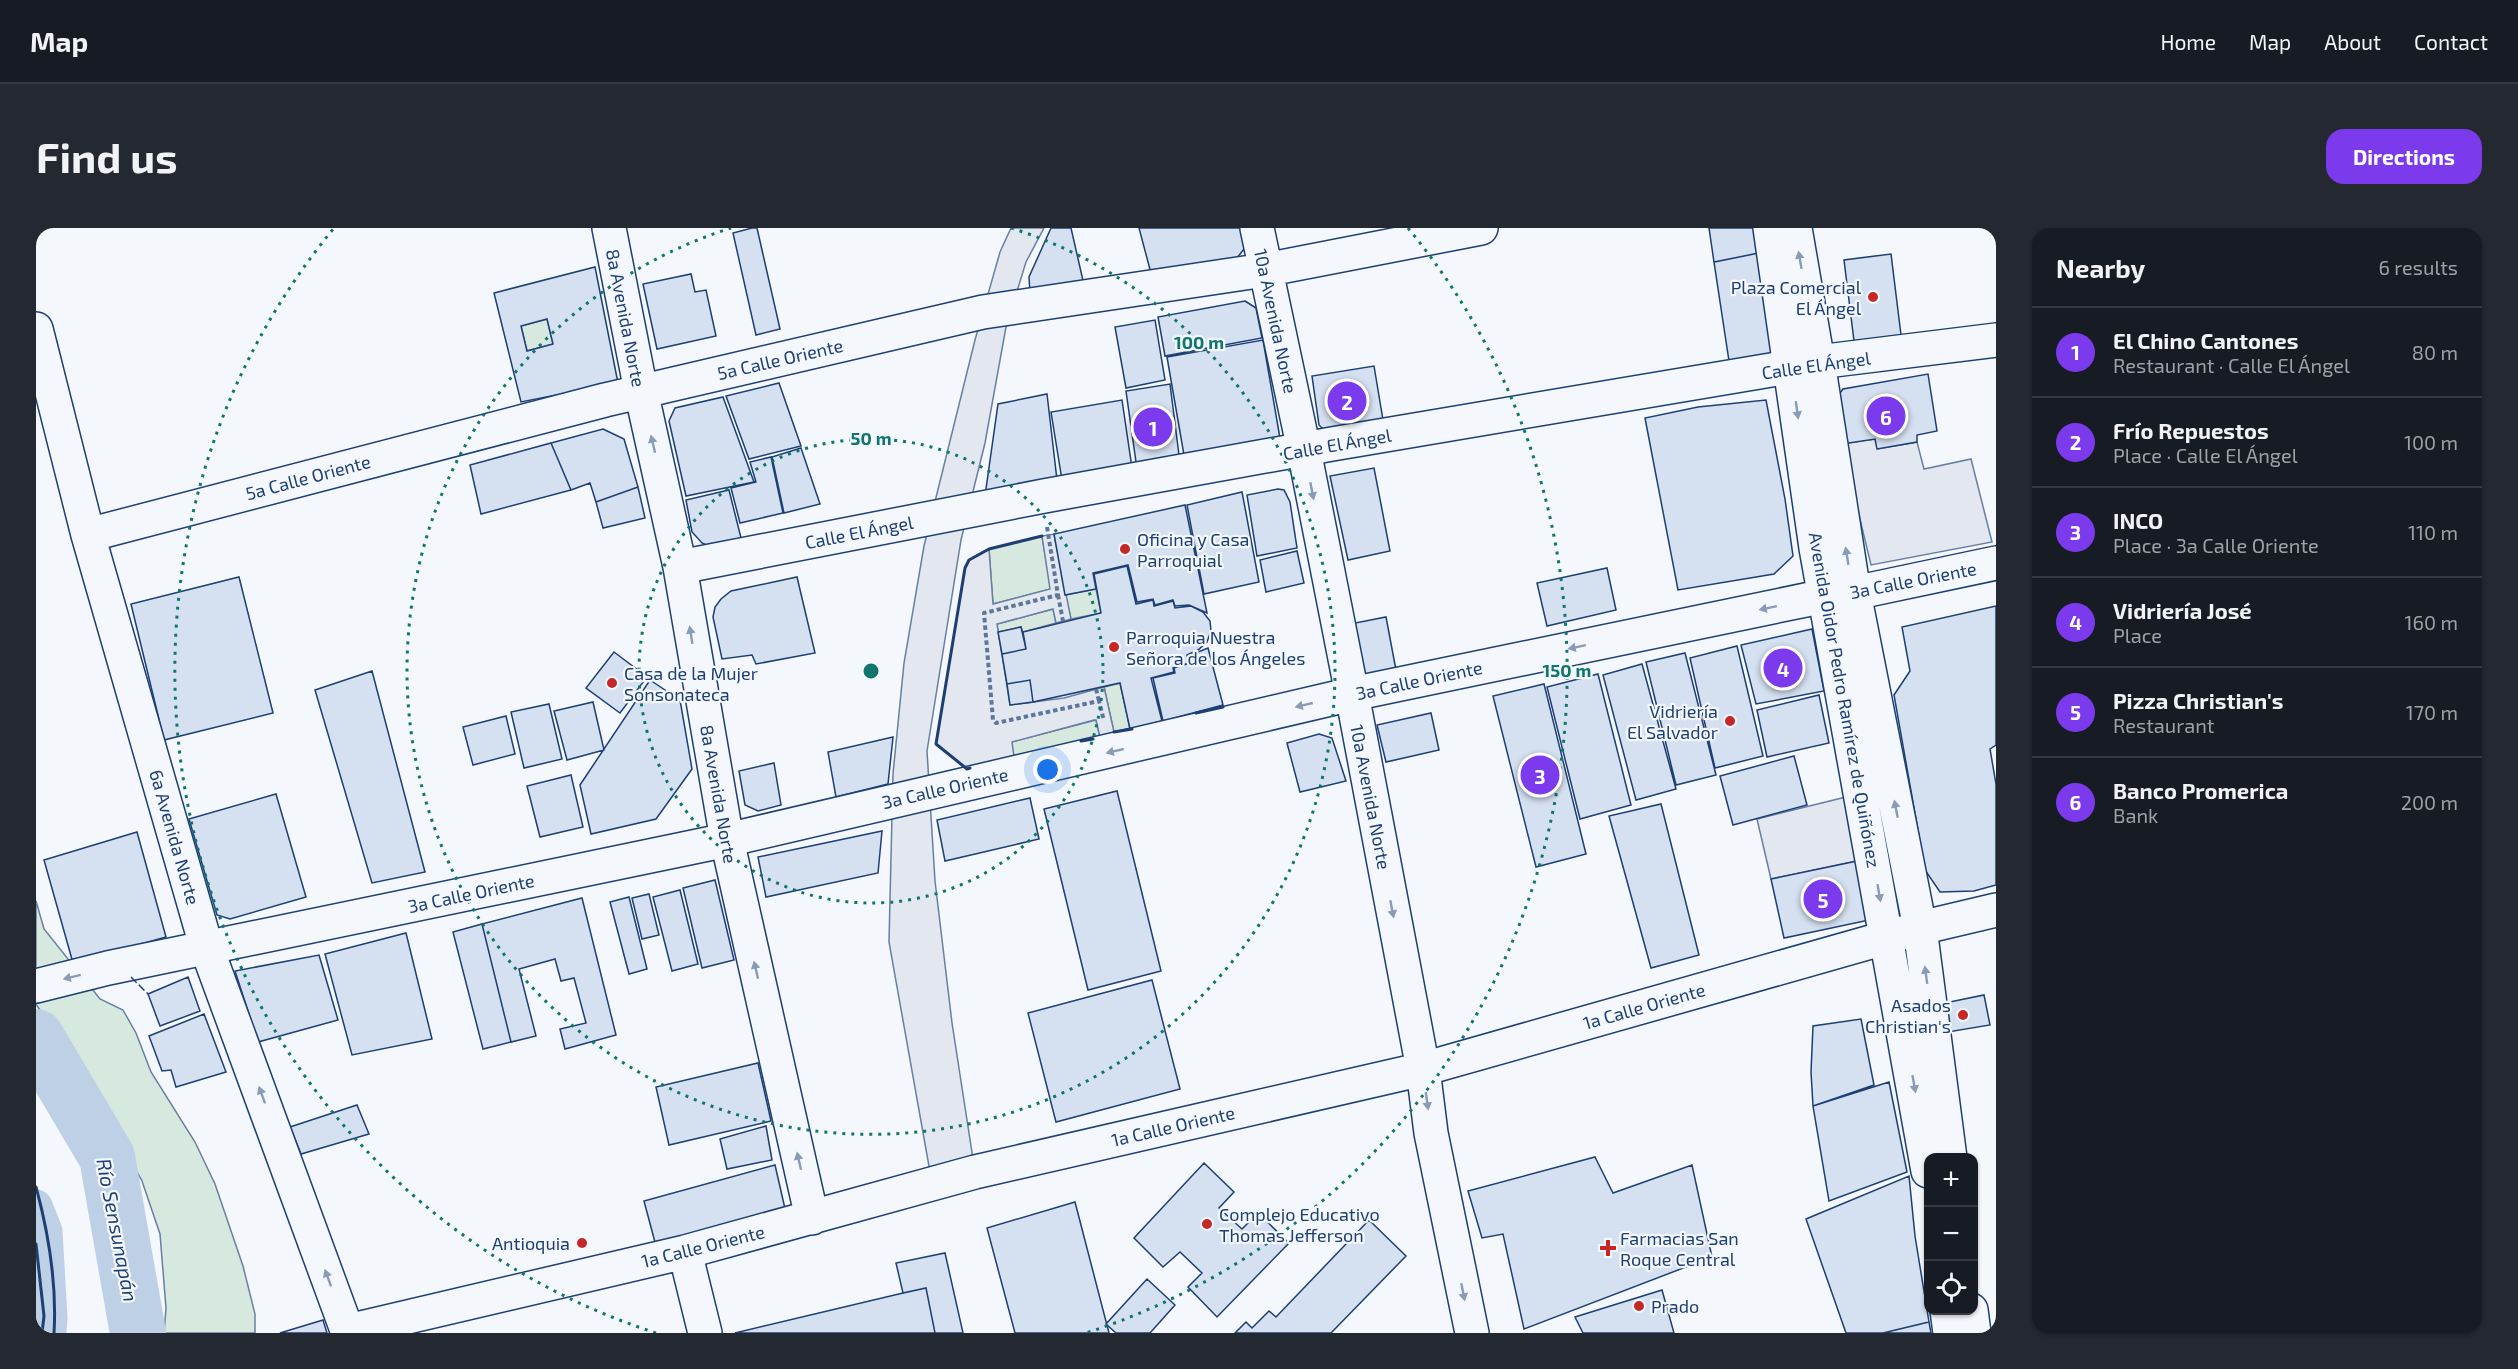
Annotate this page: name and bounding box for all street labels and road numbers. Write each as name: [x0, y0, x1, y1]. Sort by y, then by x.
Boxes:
street label: 8a Avenida Norte: [602, 247, 650, 389]
street label: 10a Avenida Norte: [1250, 247, 1302, 395]
street label: 5a Calle Oriente: [715, 334, 845, 384]
street label: Calle El Ángel: [1760, 346, 1872, 384]
street label: Calle El Ángel: [1281, 424, 1394, 464]
street label: 5a Calle Oriente: [243, 450, 373, 504]
street label: Calle El Ángel: [803, 511, 916, 553]
street label: Avenida Oidor Pedro Ramírez de Quiñónez: [1805, 530, 1885, 870]
street label: 3a Calle Oriente: [1848, 557, 1978, 603]
street label: 3a Calle Oriente: [1354, 656, 1484, 704]
street label: 8a Avenida Norte: [696, 723, 742, 865]
street label: 10a Avenida Norte: [1346, 723, 1396, 871]
street label: 3a Calle Oriente: [880, 763, 1010, 813]
street label: 6a Avenida Norte: [145, 767, 205, 907]
street label: 3a Calle Oriente: [406, 869, 536, 917]
street label: 1a Calle Oriente: [1580, 978, 1708, 1034]
street label: 1a Calle Oriente: [1109, 1101, 1237, 1151]
street label: 1a Calle Oriente: [639, 1220, 767, 1272]

